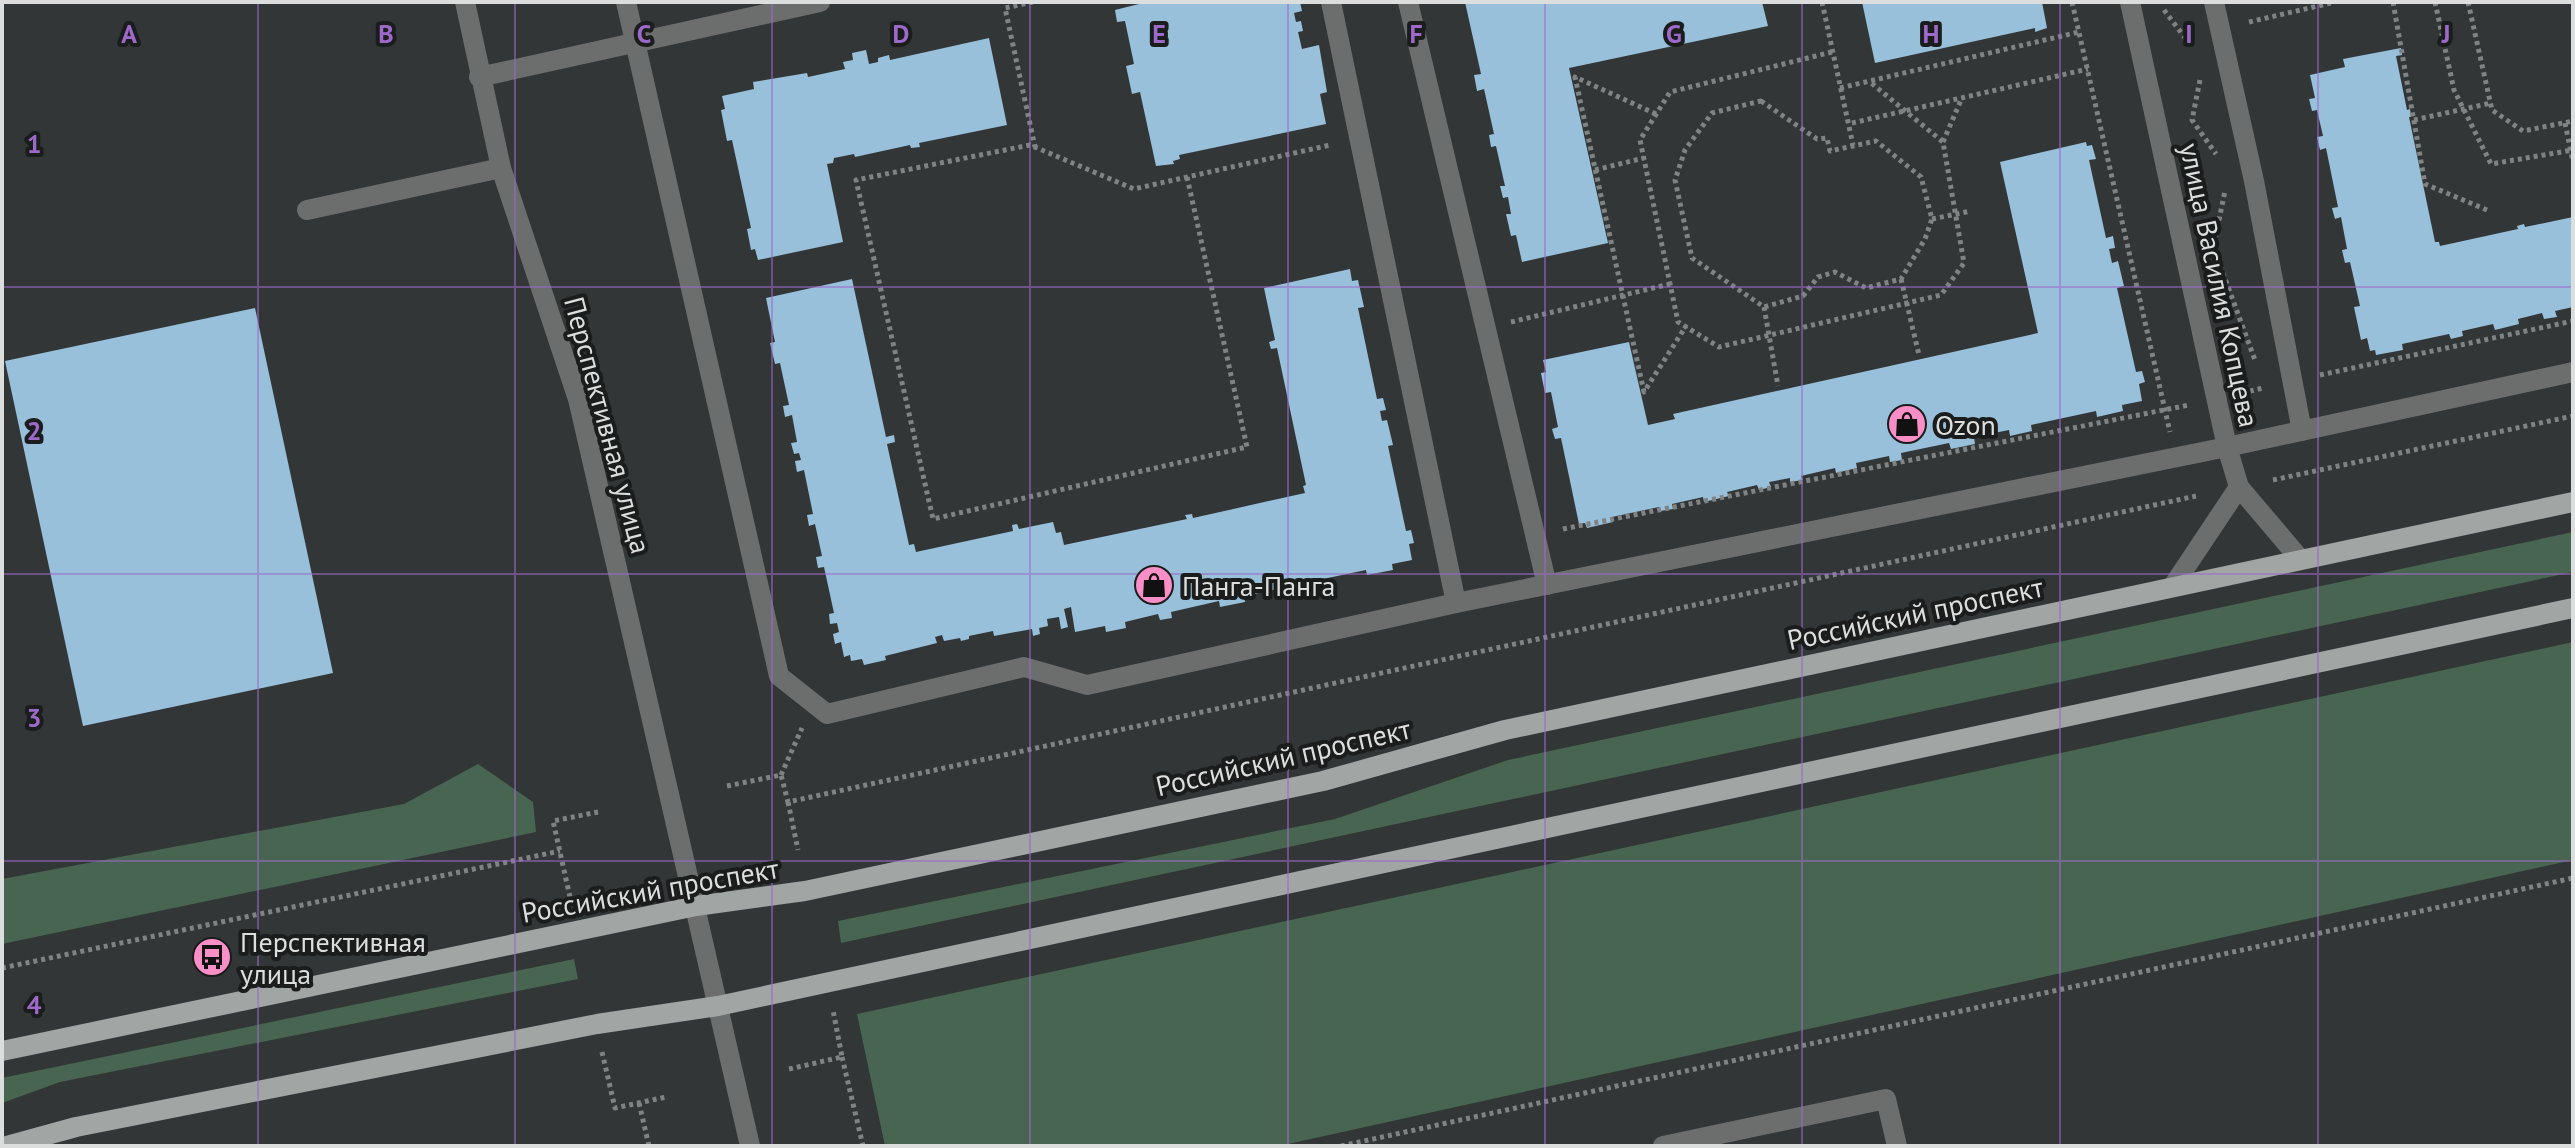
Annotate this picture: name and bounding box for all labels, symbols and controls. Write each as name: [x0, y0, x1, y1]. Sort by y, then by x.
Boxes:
text: A: [121, 17, 137, 50]
text: B: [378, 17, 394, 50]
text: C: [637, 17, 651, 50]
text: D: [893, 17, 909, 50]
text: E: [1152, 17, 1166, 50]
text: F: [1409, 17, 1423, 50]
text: G: [1666, 17, 1682, 50]
text: H: [1923, 17, 1939, 50]
text: I: [2185, 17, 2193, 50]
text: J: [2441, 17, 2450, 50]
text: 1: [27, 127, 41, 160]
street label: улица Василия Копцева: [2172, 139, 2268, 431]
street label: Перспективная улица: [556, 292, 660, 558]
shop icon: Ozon: [1886, 403, 1928, 445]
place label: Ozon: [1935, 406, 1996, 443]
text: 2: [27, 414, 41, 447]
shop icon: Панга-Панга: [1133, 564, 1175, 606]
place label: Панга-Панга: [1182, 567, 1335, 604]
street label: Российский проспект: [1784, 568, 2047, 658]
text: 3: [27, 701, 41, 734]
street label: Российский проспект: [1152, 709, 1415, 804]
street label: Российский проспект: [519, 849, 782, 931]
place label: Перспективная улица: [240, 923, 426, 992]
bus stop icon: Перспективная улица: [191, 936, 233, 978]
text: 4: [27, 988, 42, 1021]

